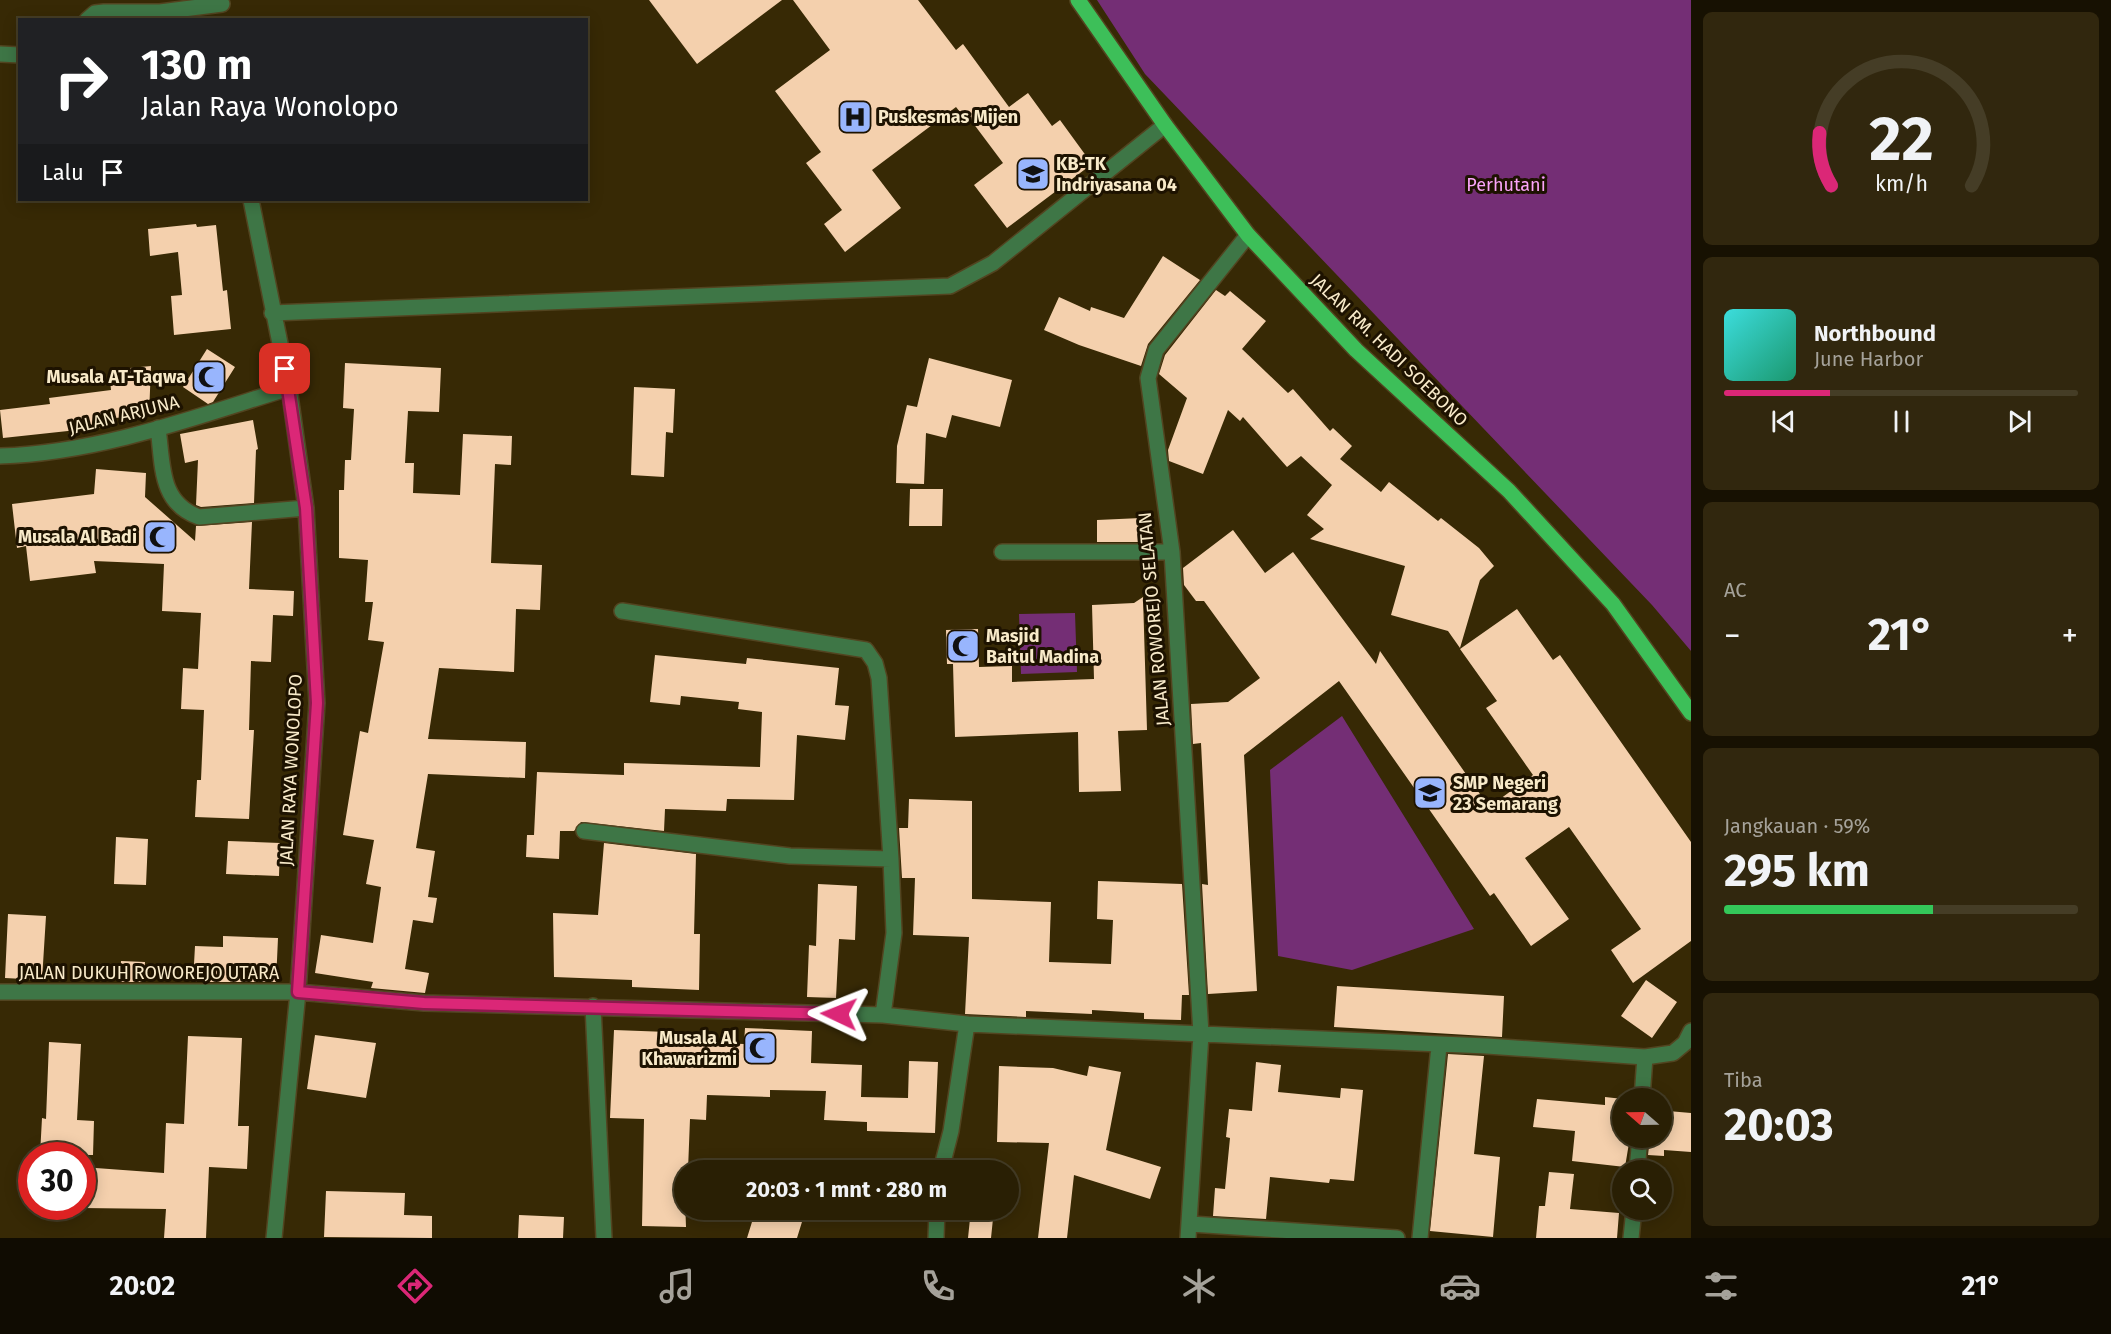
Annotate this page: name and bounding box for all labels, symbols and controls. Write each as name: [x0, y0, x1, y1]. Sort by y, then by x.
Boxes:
text: 130 m: [141, 40, 252, 90]
icon: right: [42, 42, 120, 120]
text: Jalan Raya Wonolopo: [141, 91, 399, 123]
hospital icon: Puskesmas Mijen: [837, 99, 873, 135]
text: 22: [1869, 102, 1933, 177]
place label: Puskesmas Mijen: [878, 106, 1018, 128]
place label: KB-TK Indriyasana 04: [1056, 153, 1177, 196]
icon: arrive: [96, 156, 129, 189]
school or university icon: KB-TK Indriyasana 04: [1015, 156, 1051, 192]
text: Lalu: [42, 159, 84, 186]
text: km/h: [1874, 171, 1928, 197]
park label: Perhutani: [1466, 174, 1546, 196]
street label: JALAN RM. HADI SOEBONO: [1306, 269, 1472, 431]
text: Northbound: [1814, 320, 1936, 347]
pin: [259, 343, 310, 394]
text: June Harbor: [1814, 347, 1923, 371]
icon: arrive: [268, 352, 301, 385]
mosque icon: Musala AT-Taqwa: [191, 359, 227, 395]
place label: Musala AT-Taqwa: [46, 366, 186, 388]
street label: JALAN ARJUNA: [66, 390, 182, 439]
icon: previous: [1767, 405, 1800, 438]
icon: pause: [1885, 405, 1918, 438]
icon: next: [2003, 405, 2036, 438]
street label: JALAN ROWOREJO SELATAN: [1134, 511, 1174, 727]
mosque icon: Musala Al Badi: [142, 519, 178, 555]
place label: Musala Al Badi: [18, 526, 137, 548]
text: AC: [1724, 578, 1746, 602]
text: 21°: [1868, 608, 1934, 662]
text: −: [1724, 616, 1741, 656]
text: +: [2062, 616, 2078, 656]
place label: Masjid Baitul Madina: [986, 625, 1099, 668]
mosque icon: Masjid Baitul Madina: [945, 628, 981, 664]
street label: JALAN RAYA WONOLOPO: [275, 673, 307, 867]
place label: SMP Negeri 23 Semarang: [1453, 772, 1558, 815]
school or university icon: SMP Negeri 23 Semarang: [1412, 775, 1448, 811]
text: Jangkauan · 59%: [1724, 814, 1870, 838]
text: 295 km: [1724, 844, 1870, 898]
street label: JALAN DUKUH ROWOREJO UTARA: [19, 962, 280, 984]
position arrow: [807, 982, 871, 1046]
place label: Musala Al Khawarizmi: [642, 1027, 738, 1070]
mosque icon: Musala Al Khawarizmi: [742, 1030, 778, 1066]
text: Tiba: [1724, 1068, 1763, 1092]
north arrow: [1612, 1088, 1672, 1148]
map controls: [1612, 1088, 1672, 1220]
text: 20:03: [1724, 1098, 1834, 1152]
speed limit sign: 30: [18, 1142, 96, 1220]
button: search: [1612, 1160, 1672, 1220]
text: 20:03 · 1 mnt · 280 m: [746, 1176, 947, 1203]
icon: directions: [394, 1265, 436, 1307]
icon: music: [656, 1265, 698, 1307]
icon: phone: [917, 1265, 959, 1307]
icon: climate: [1178, 1265, 1220, 1307]
icon: car: [1439, 1265, 1481, 1307]
icon: filters: [1700, 1265, 1742, 1307]
text: 20:02: [110, 1270, 175, 1302]
text: 21°: [1961, 1270, 2001, 1302]

